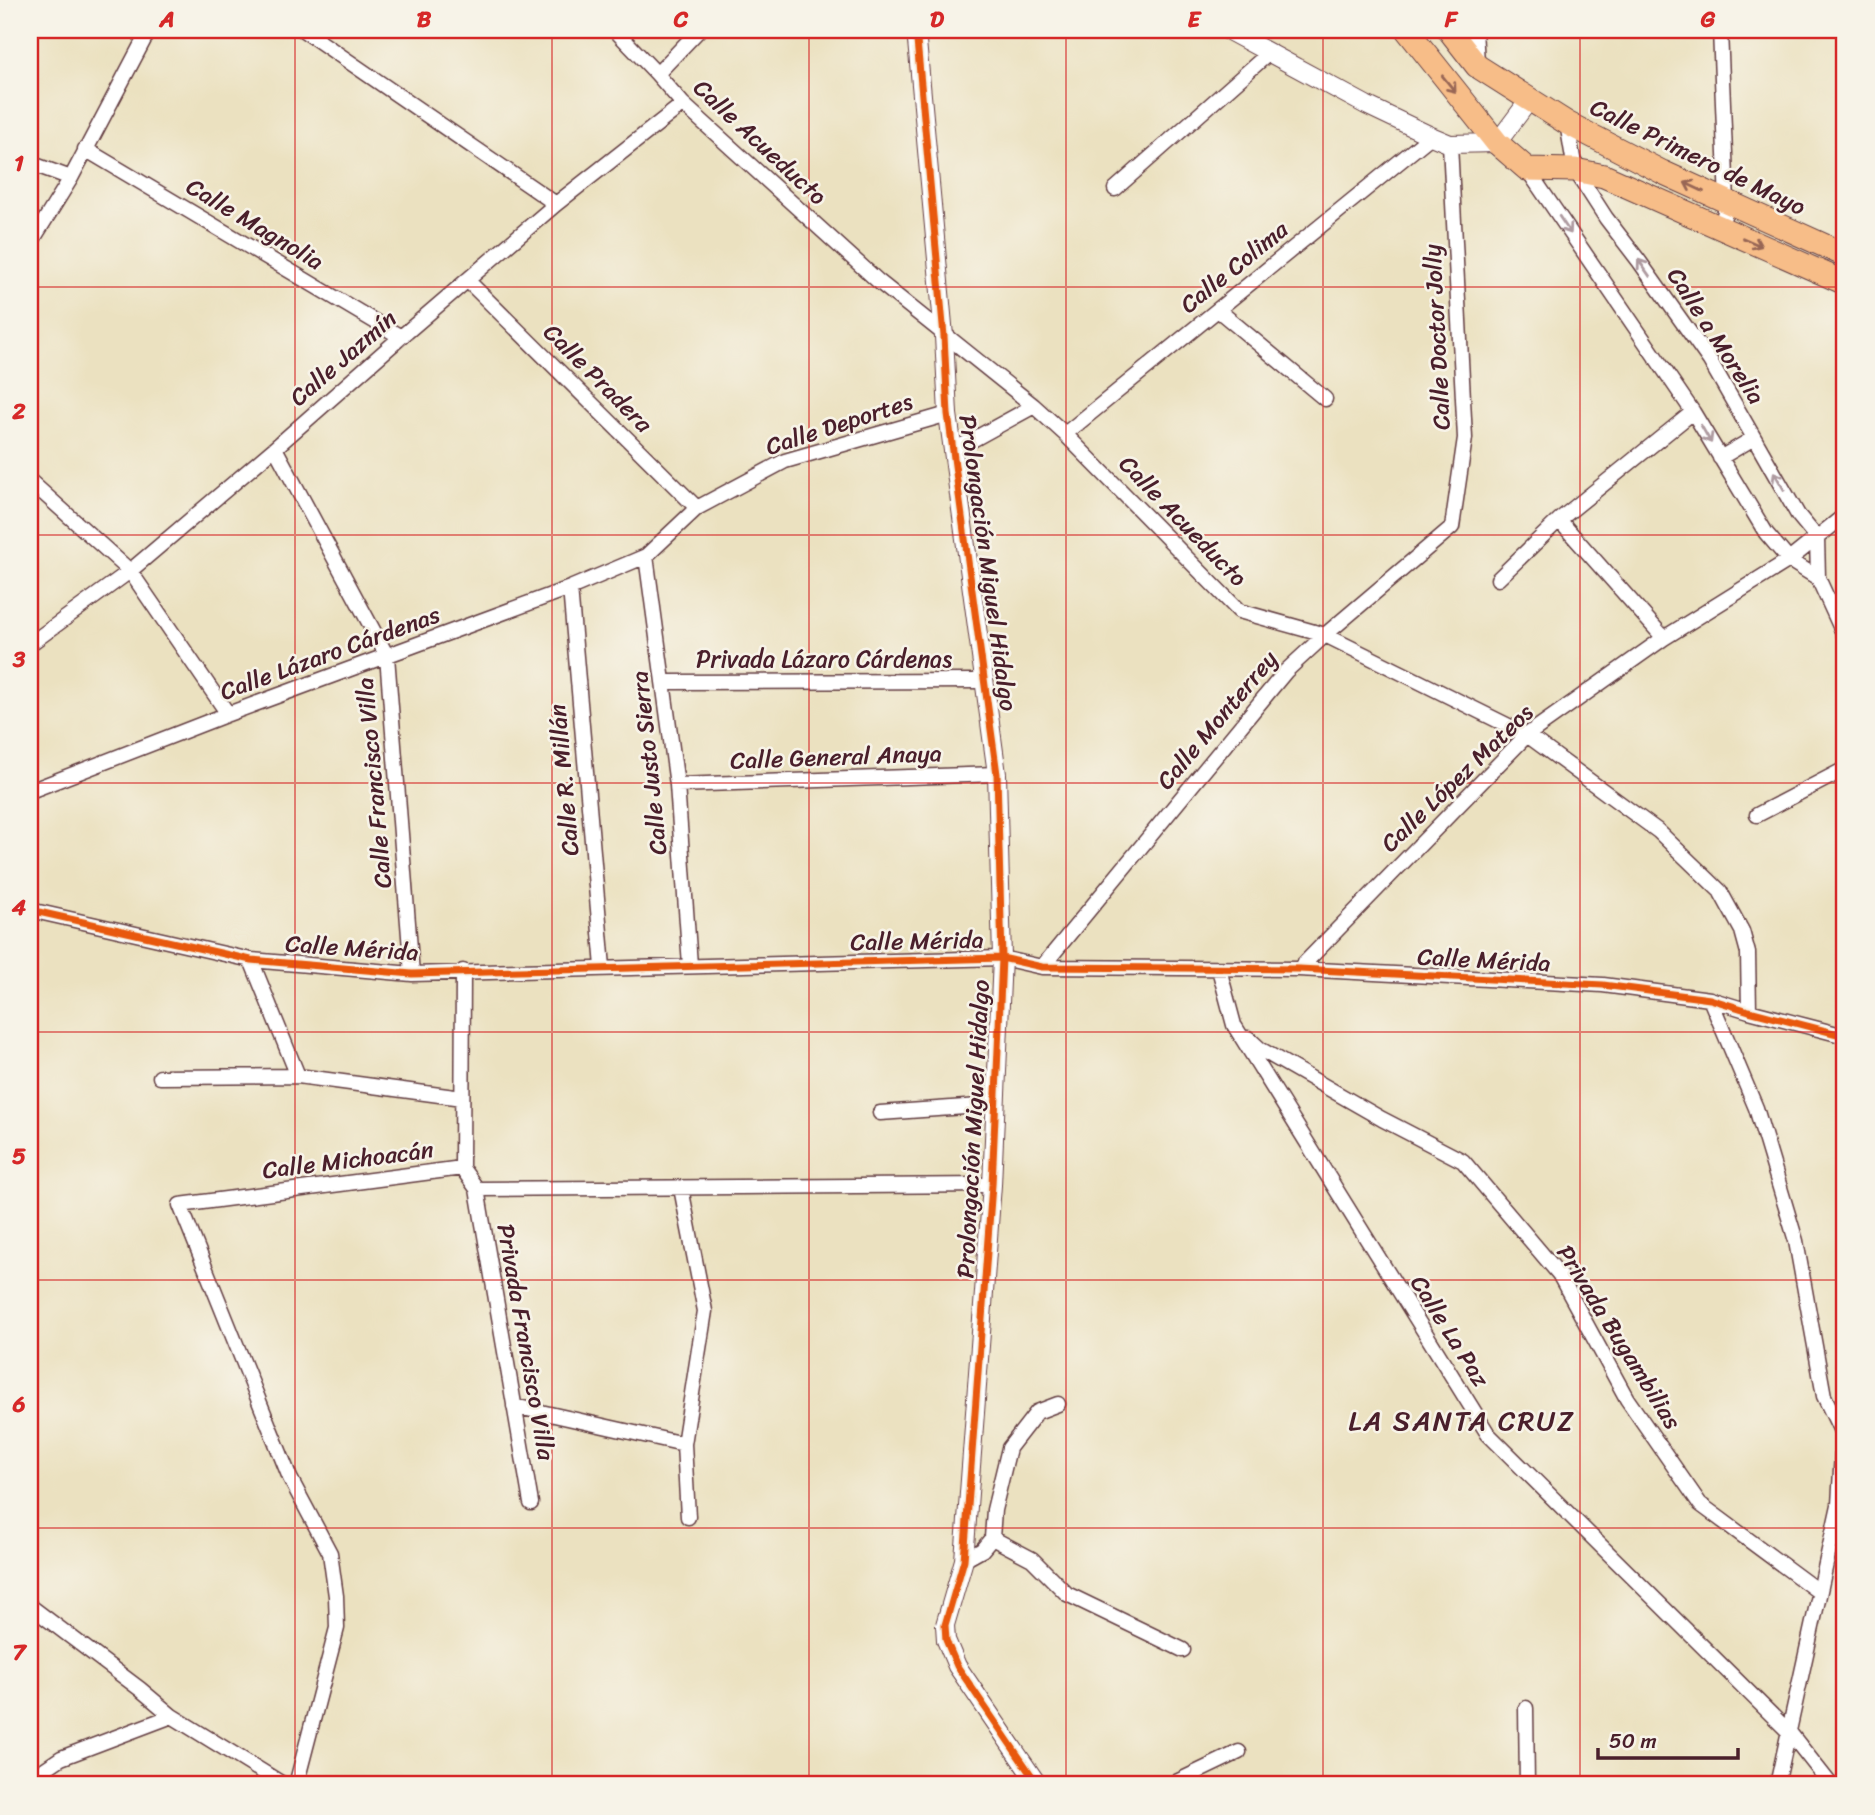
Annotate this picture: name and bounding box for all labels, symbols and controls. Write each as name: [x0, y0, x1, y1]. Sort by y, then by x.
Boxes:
text: A: [158, 0, 175, 40]
text: B: [417, 0, 432, 40]
text: C: [673, 0, 689, 40]
text: D: [930, 0, 945, 40]
text: E: [1188, 0, 1203, 40]
text: F: [1444, 0, 1459, 40]
text: G: [1700, 0, 1716, 40]
street label: Calle Acueducto: [683, 68, 837, 216]
one-way arrow: [1441, 74, 1457, 92]
street label: Calle Primero de Mayo: [1583, 86, 1813, 228]
text: 1: [14, 143, 24, 184]
street label: Calle Magnolia: [178, 166, 332, 282]
one-way arrow: [1684, 180, 1705, 193]
street label: Calle Colima: [1170, 209, 1298, 324]
one-way arrow: [1558, 215, 1573, 234]
one-way arrow: [1741, 236, 1762, 249]
street label: Calle Doctor Jolly: [1411, 243, 1463, 431]
one-way arrow: [1637, 259, 1652, 278]
street label: Calle a Morelia: [1656, 259, 1776, 413]
street label: Calle Jazmín: [279, 299, 407, 417]
street label: Calle Pradera: [533, 313, 664, 444]
street label: Calle Deportes: [760, 380, 918, 468]
text: 2: [11, 391, 26, 432]
street label: Prolongación Miguel Hidalgo: [946, 412, 1030, 714]
one-way arrow: [1699, 424, 1713, 444]
street label: Calle Acueducto: [1108, 445, 1258, 597]
one-way arrow: [1772, 472, 1786, 492]
street label: Calle Lázaro Cárdenas: [214, 594, 446, 712]
street label: Privada Lázaro Cárdenas: [696, 638, 952, 680]
text: 3: [12, 639, 26, 680]
street label: Calle Monterrey: [1146, 640, 1289, 799]
street label: Calle Justo Sierra: [618, 669, 680, 857]
street label: Calle Francisco Villa: [344, 676, 404, 890]
street label: Calle López Mateos: [1370, 693, 1544, 863]
street label: Calle R. Millán: [536, 702, 592, 858]
street label: Calle General Anaya: [730, 732, 942, 782]
text: 4: [11, 887, 27, 928]
street label: Calle Mérida: [850, 919, 984, 963]
street label: Calle Mérida: [284, 922, 420, 974]
street label: Calle Mérida: [1416, 936, 1552, 984]
street label: Prolongación Miguel Hidalgo: [944, 979, 1002, 1279]
street label: Calle Michoacán: [260, 1129, 436, 1191]
text: 5: [12, 1136, 26, 1177]
street label: Privada Francisco Villa: [485, 1220, 568, 1464]
street label: Privada Bugambilias: [1545, 1236, 1693, 1438]
street label: Calle La Paz: [1399, 1267, 1501, 1396]
text: 6: [11, 1384, 26, 1425]
district label: LA SANTA CRUZ: [1348, 1396, 1576, 1445]
text: 7: [12, 1632, 27, 1673]
scale bar: [1598, 1717, 1738, 1761]
text: 50 m: [1609, 1722, 1657, 1760]

